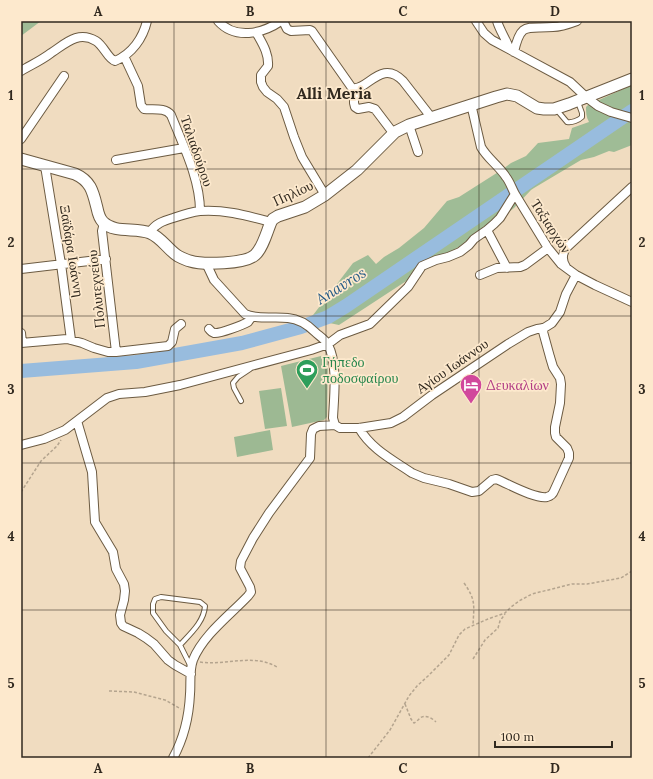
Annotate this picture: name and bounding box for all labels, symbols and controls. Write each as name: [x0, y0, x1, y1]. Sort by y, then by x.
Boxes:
text: A: [94, 3, 103, 20]
text: B: [246, 3, 255, 20]
text: C: [399, 3, 408, 20]
text: D: [550, 3, 560, 20]
district label: Alli Meria: [296, 83, 372, 103]
text: 1: [8, 87, 14, 104]
text: 1: [639, 87, 645, 104]
street label: Ταλιαδούρου: [176, 113, 218, 189]
street label: Πηλίου: [270, 176, 316, 210]
street label: Ταξιαρχών: [527, 196, 575, 256]
street label: Ξαϊδάρα Ιωάννη: [56, 204, 88, 298]
text: 2: [8, 234, 15, 251]
text: 2: [639, 234, 646, 251]
street label: Πολυτεχνείου: [83, 249, 109, 329]
water label: Anavros: [311, 263, 369, 309]
street label: Αγίου Ιωάννου: [412, 334, 492, 398]
place label: Γήπεδο ποδοσφαίρου: [322, 353, 398, 387]
sports icon: Γήπεδο ποδοσφαίρου: [294, 357, 320, 390]
hotel icon: Δευκαλίων: [458, 372, 484, 405]
place label: Δευκαλίων: [486, 376, 549, 394]
text: 3: [7, 381, 15, 398]
text: 3: [638, 381, 646, 398]
text: 4: [7, 528, 15, 545]
text: 4: [638, 528, 646, 545]
text: 5: [7, 675, 15, 692]
text: 5: [638, 675, 646, 692]
scale bar: [495, 723, 612, 749]
text: 100 m: [501, 729, 534, 744]
text: A: [94, 760, 103, 777]
text: B: [246, 760, 255, 777]
text: C: [399, 760, 408, 777]
text: D: [550, 760, 560, 777]

